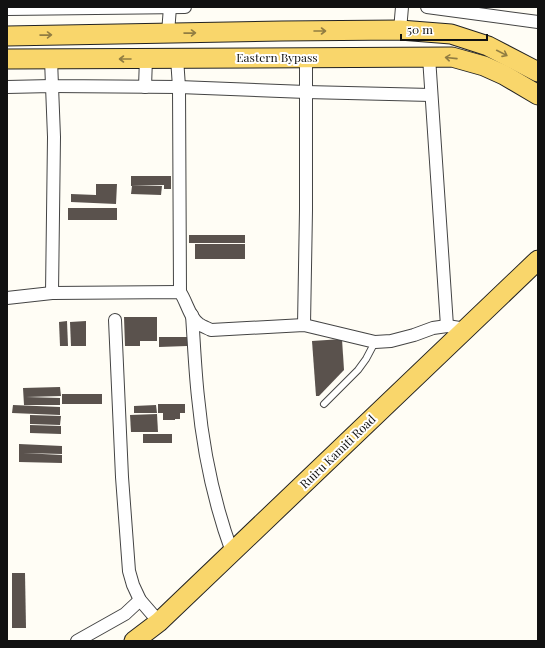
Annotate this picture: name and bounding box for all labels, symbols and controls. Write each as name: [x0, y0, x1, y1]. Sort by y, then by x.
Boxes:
scale bar: [401, 16, 487, 42]
text: 50 m: [407, 21, 433, 37]
one-way arrow: [313, 27, 326, 35]
one-way arrow: [183, 29, 196, 36]
one-way arrow: [39, 32, 52, 39]
street label: Eastern Bypass: [236, 49, 318, 65]
one-way arrow: [496, 50, 508, 57]
one-way arrow: [445, 54, 458, 62]
one-way arrow: [119, 55, 132, 63]
street label: Ruiru Kamiti Road: [296, 411, 379, 492]

